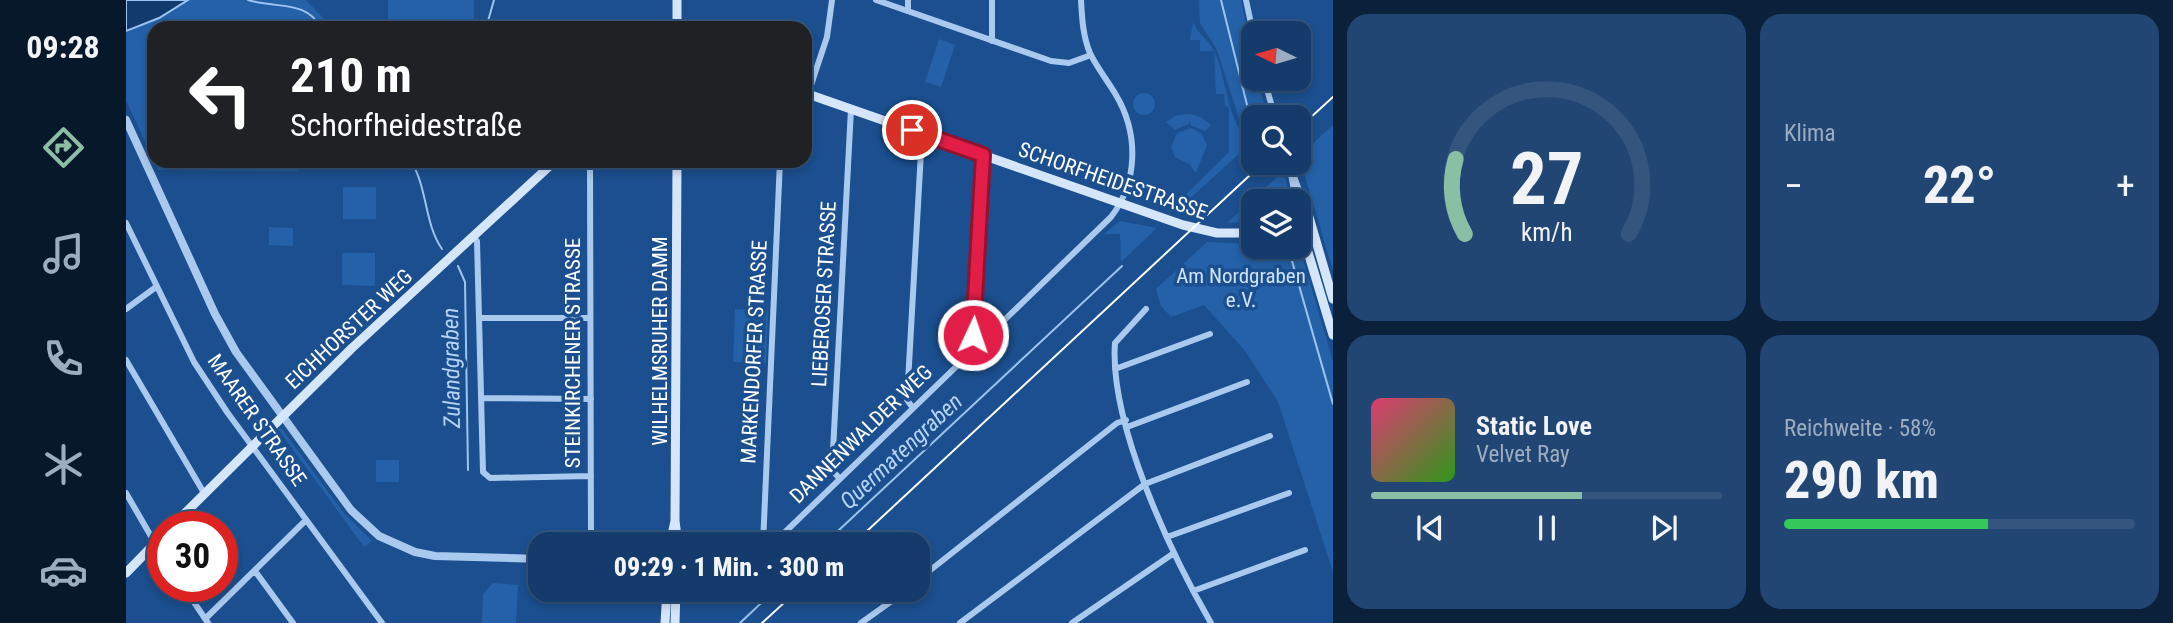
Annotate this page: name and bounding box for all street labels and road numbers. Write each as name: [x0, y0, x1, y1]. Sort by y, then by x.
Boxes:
street label: SCHORFHEIDESTRASSE: [1015, 137, 1211, 225]
street label: LIEBEROSER STRASSE: [807, 201, 841, 387]
street label: WILHELMSRUHER DAMM: [648, 236, 672, 446]
street label: STEINKIRCHENER STRASSE: [561, 238, 585, 468]
street label: MARKENDORFER STRASSE: [736, 240, 772, 464]
street label: EICHHORSTER WEG: [281, 264, 417, 394]
street label: MAARER STRASSE: [203, 350, 311, 490]
street label: DANNENWALDER WEG: [785, 360, 937, 508]

